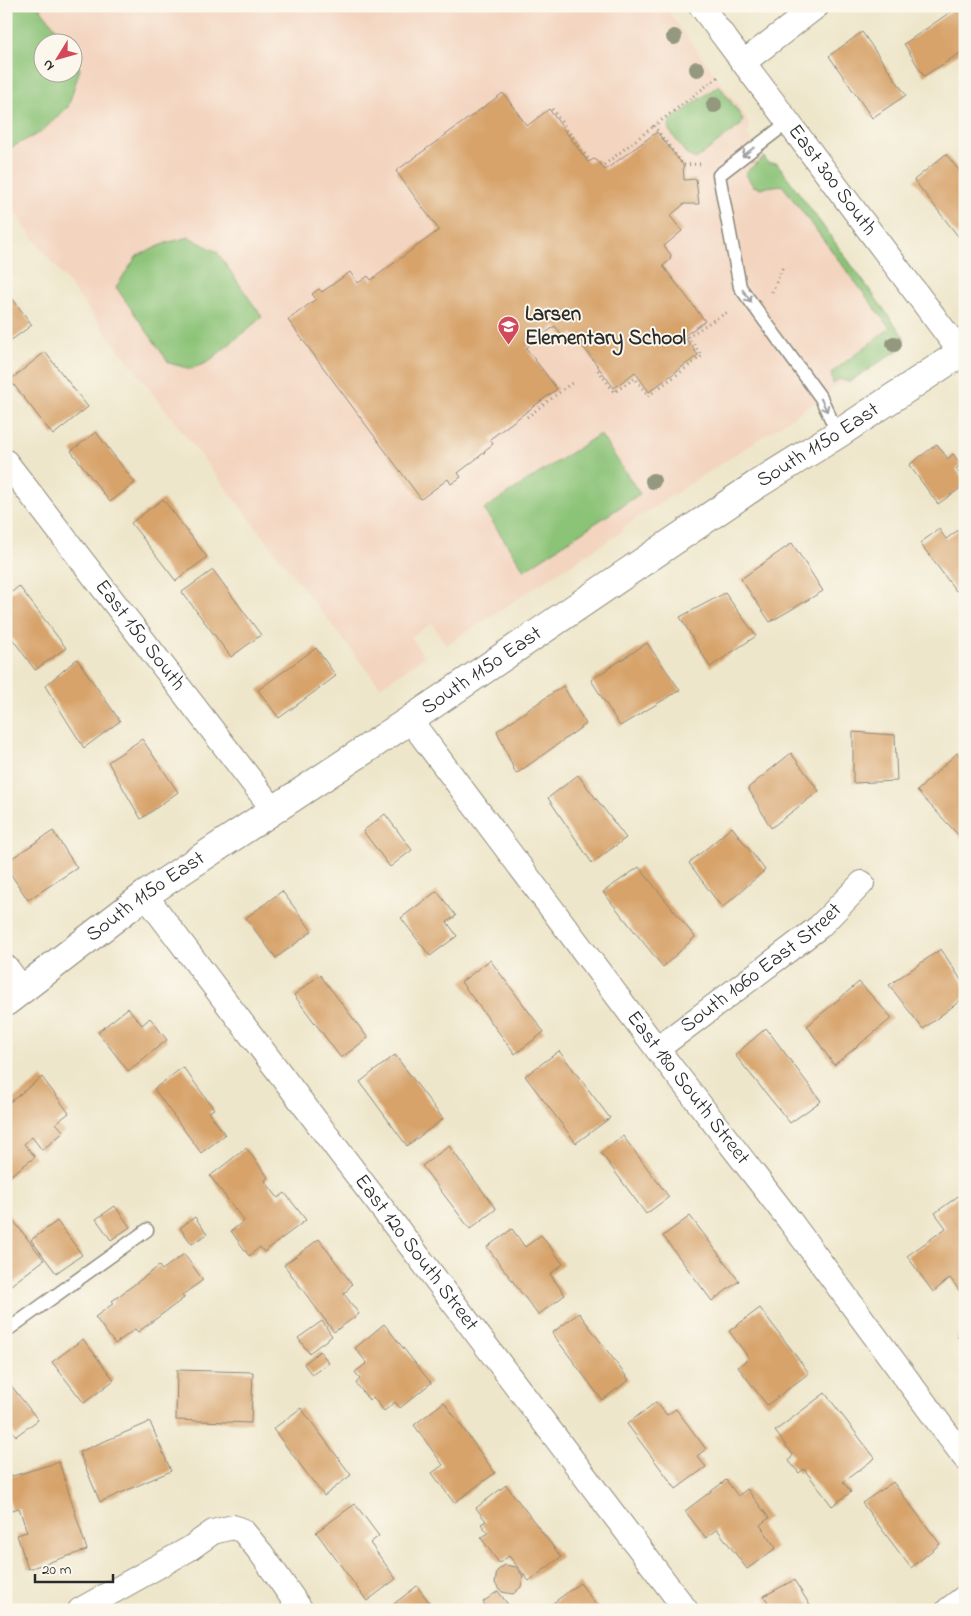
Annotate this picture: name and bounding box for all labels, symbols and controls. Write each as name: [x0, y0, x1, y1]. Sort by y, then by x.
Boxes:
north arrow: [32, 32, 82, 82]
text: N: [38, 55, 60, 75]
street label: East 300 South: [780, 118, 884, 242]
one-way arrow: [742, 147, 755, 158]
one-way arrow: [742, 289, 752, 303]
place label: Larsen Elementary School: [525, 300, 687, 356]
school or university icon: Larsen Elementary School: [497, 315, 521, 346]
street label: South 1150 East: [751, 395, 886, 496]
one-way arrow: [820, 397, 829, 412]
street label: East 150 South: [87, 574, 192, 698]
street label: South 1150 East: [416, 619, 548, 723]
street label: South 1150 East: [80, 844, 211, 950]
street label: South 1060 East Street: [674, 896, 849, 1041]
street label: East 180 South Street: [618, 1005, 757, 1172]
street label: East 120 South Street: [347, 1168, 485, 1338]
scale bar: [35, 1551, 112, 1583]
text: 20 m: [42, 1559, 72, 1581]

